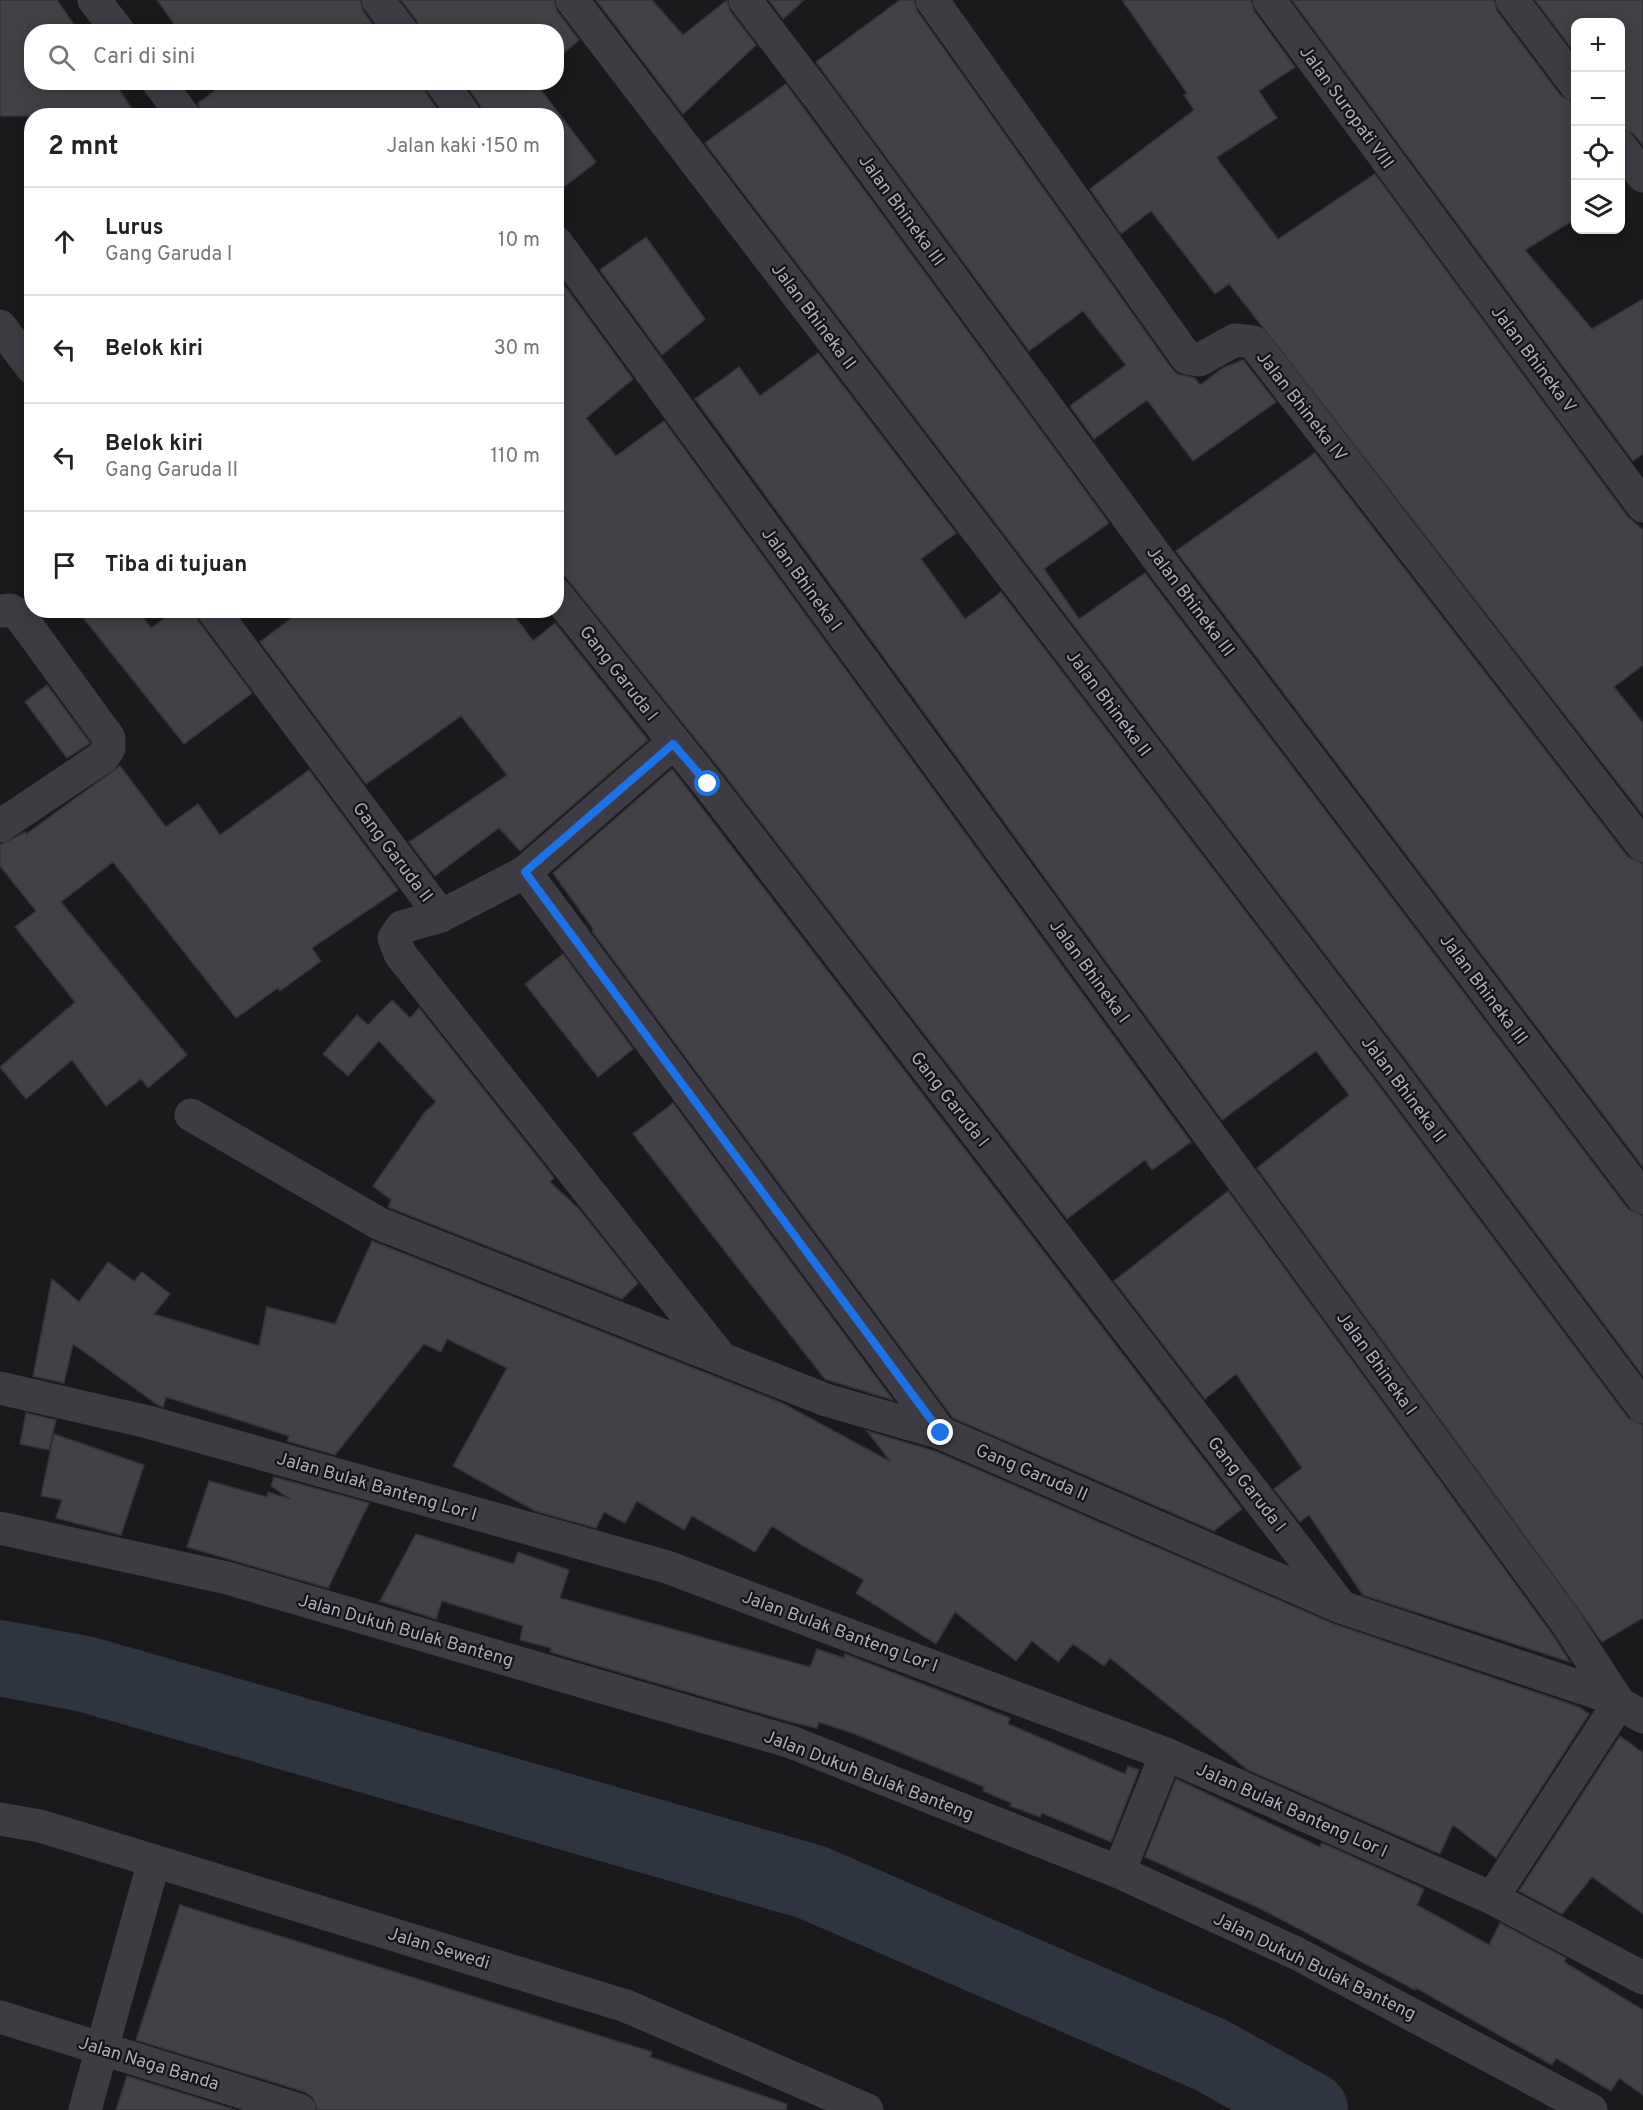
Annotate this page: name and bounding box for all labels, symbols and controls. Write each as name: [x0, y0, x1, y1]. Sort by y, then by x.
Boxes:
map controls: [1571, 18, 1625, 234]
button: +: [1571, 18, 1625, 72]
search box: [24, 24, 564, 90]
icon: search: [45, 41, 78, 74]
street label: Jalan Suropati VIII: [1293, 42, 1398, 174]
text: Cari di sini: [93, 44, 195, 71]
button: −: [1571, 72, 1625, 126]
button: locate: [1571, 126, 1625, 180]
text: 2 mnt: [48, 131, 119, 164]
text: Jalan kaki · 150 m: [387, 134, 540, 160]
street label: Jalan Bhineka III: [853, 150, 949, 271]
button: layers: [1571, 180, 1625, 234]
text: Lurus: [105, 215, 164, 242]
icon: ahead: [48, 225, 81, 258]
text: 10 m: [498, 228, 540, 254]
text: Gang Garuda I: [105, 242, 232, 268]
street label: Jalan Bhineka II: [765, 259, 860, 375]
street label: Jalan Bhineka V: [1485, 302, 1581, 418]
icon: left: [48, 333, 81, 366]
text: Belok kiri: [105, 336, 203, 363]
text: 30 m: [494, 336, 540, 362]
street label: Jalan Bhineka IV: [1250, 347, 1351, 467]
text: Belok kiri: [105, 431, 203, 458]
icon: left: [48, 441, 81, 474]
text: 110 m: [491, 444, 540, 470]
text: Gang Garuda II: [105, 458, 238, 484]
street label: Jalan Bhineka I: [755, 524, 846, 636]
street label: Jalan Bhineka III: [1141, 542, 1239, 662]
icon: arrive: [48, 549, 81, 582]
text: Tiba di tujuan: [105, 552, 247, 579]
street label: Gang Garuda I: [573, 622, 662, 726]
street label: Jalan Bhineka II: [1060, 646, 1155, 762]
route start: [694, 770, 720, 796]
street label: Gang Garuda II: [347, 798, 437, 908]
street label: Jalan Bhineka I: [1043, 916, 1134, 1028]
street label: Jalan Bhineka III: [1434, 930, 1532, 1050]
street label: Jalan Bhineka II: [1355, 1032, 1450, 1148]
street label: Gang Garuda I: [904, 1048, 993, 1152]
street label: Jalan Bhineka I: [1330, 1308, 1421, 1420]
route end: [927, 1419, 953, 1445]
street label: Gang Garuda I: [1201, 1433, 1290, 1537]
street label: Gang Garuda II: [972, 1439, 1091, 1507]
street label: Jalan Bulak Banteng Lor I: [274, 1448, 479, 1527]
street label: Jalan Bulak Banteng Lor I: [738, 1586, 941, 1679]
street label: Jalan Dukuh Bulak Banteng: [295, 1590, 516, 1673]
street label: Jalan Dukuh Bulak Banteng: [760, 1726, 977, 1827]
street label: Jalan Bulak Banteng Lor I: [1192, 1759, 1391, 1864]
street label: Jalan Dukuh Bulak Banteng: [1209, 1908, 1419, 2027]
street label: Jalan Sewedi: [385, 1923, 492, 1976]
street label: Jalan Naga Banda: [76, 2032, 222, 2097]

